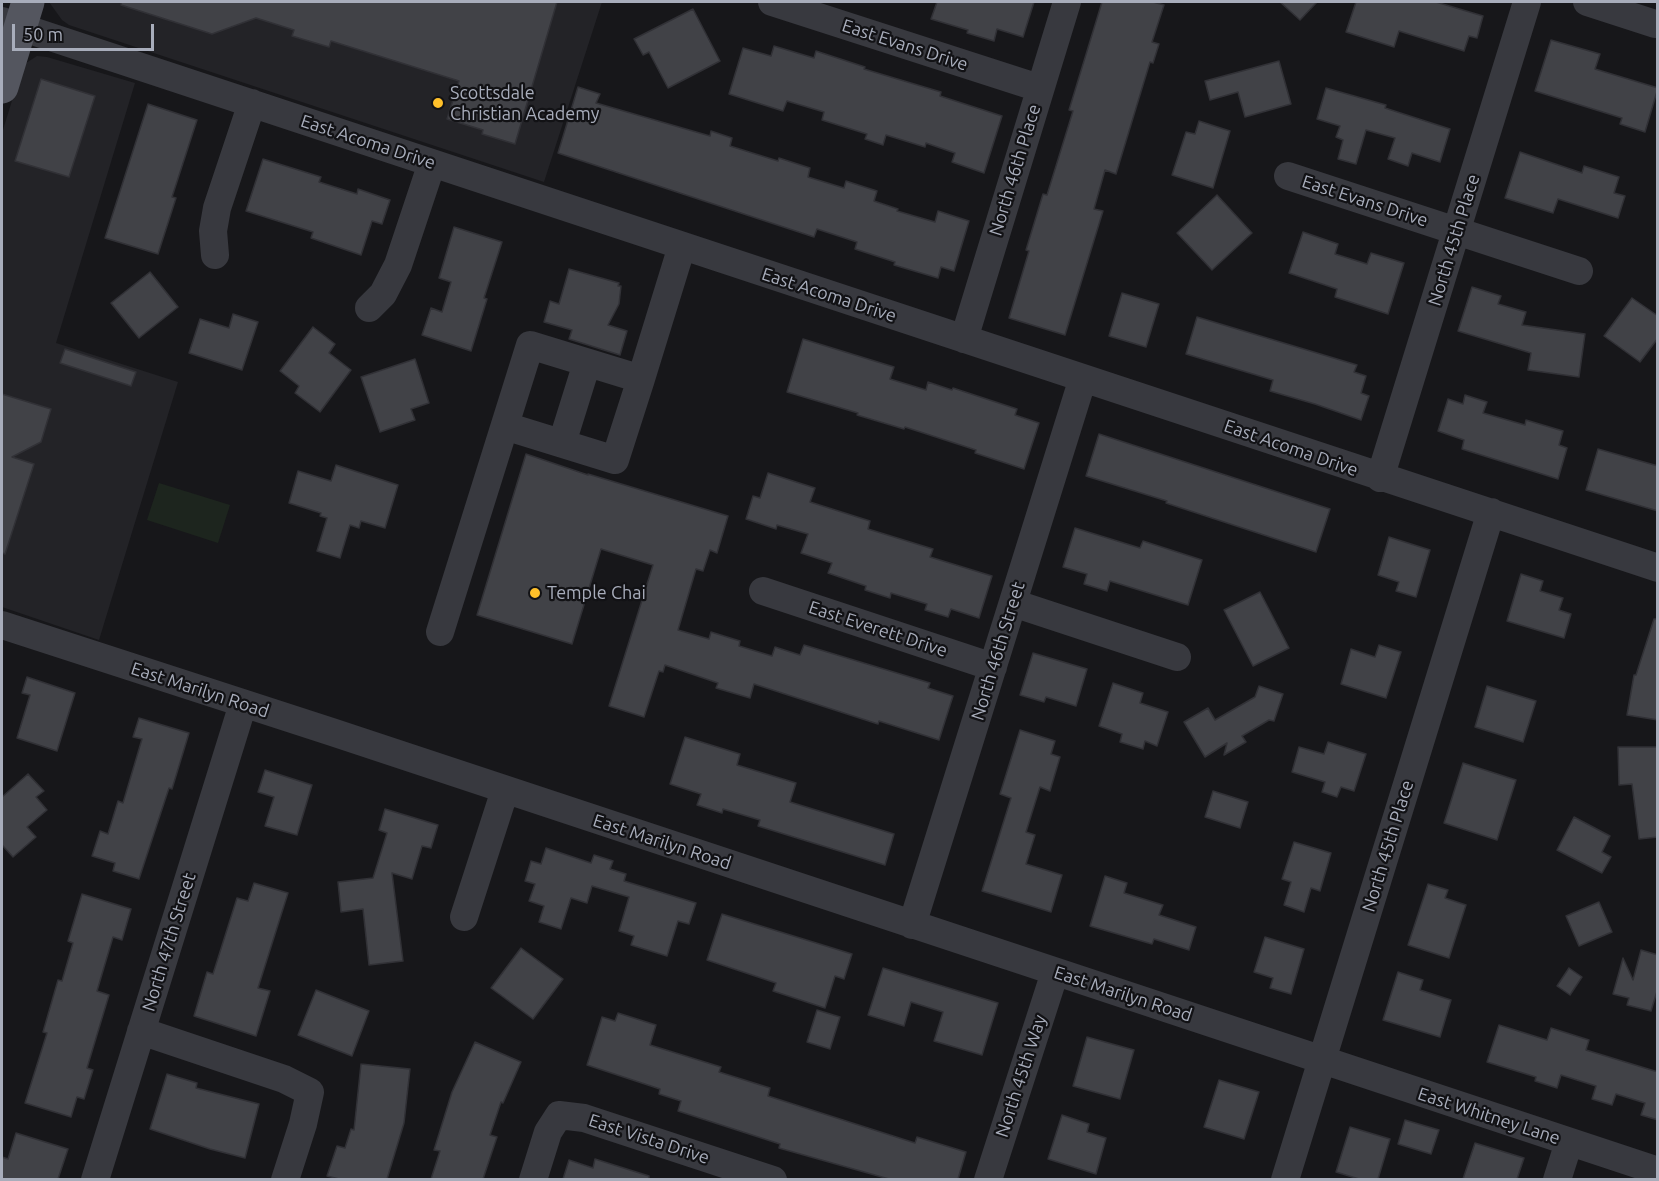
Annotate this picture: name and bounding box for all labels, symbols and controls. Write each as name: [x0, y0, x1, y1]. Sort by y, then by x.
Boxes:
scale bar: [15, 12, 158, 50]
street label: East Evans Drive: [839, 14, 971, 76]
text: 50 m: [23, 24, 63, 44]
place label: Scottsdale Christian Academy: [450, 82, 599, 124]
marker: Scottsdale Christian Academy: [431, 96, 445, 110]
street label: North 46th Place: [985, 102, 1045, 238]
street label: East Acoma Drive: [298, 110, 438, 174]
street label: East Evans Drive: [1299, 170, 1431, 232]
street label: North 45th Place: [1424, 172, 1484, 308]
street label: East Acoma Drive: [759, 263, 899, 327]
street label: East Acoma Drive: [1221, 415, 1361, 481]
street label: North 46th Street: [967, 579, 1029, 723]
place label: Temple Chai: [547, 582, 646, 604]
marker: Temple Chai: [528, 586, 542, 600]
street label: East Everett Drive: [806, 596, 950, 662]
street label: East Marilyn Road: [128, 658, 272, 722]
street label: North 45th Place: [1358, 778, 1418, 914]
street label: East Marilyn Road: [590, 810, 734, 874]
street label: North 47th Street: [138, 870, 200, 1014]
street label: East Marilyn Road: [1051, 962, 1195, 1026]
street label: North 45th Way: [991, 1012, 1051, 1140]
street label: East Whitney Lane: [1415, 1083, 1563, 1149]
street label: East Vista Drive: [586, 1109, 712, 1169]

